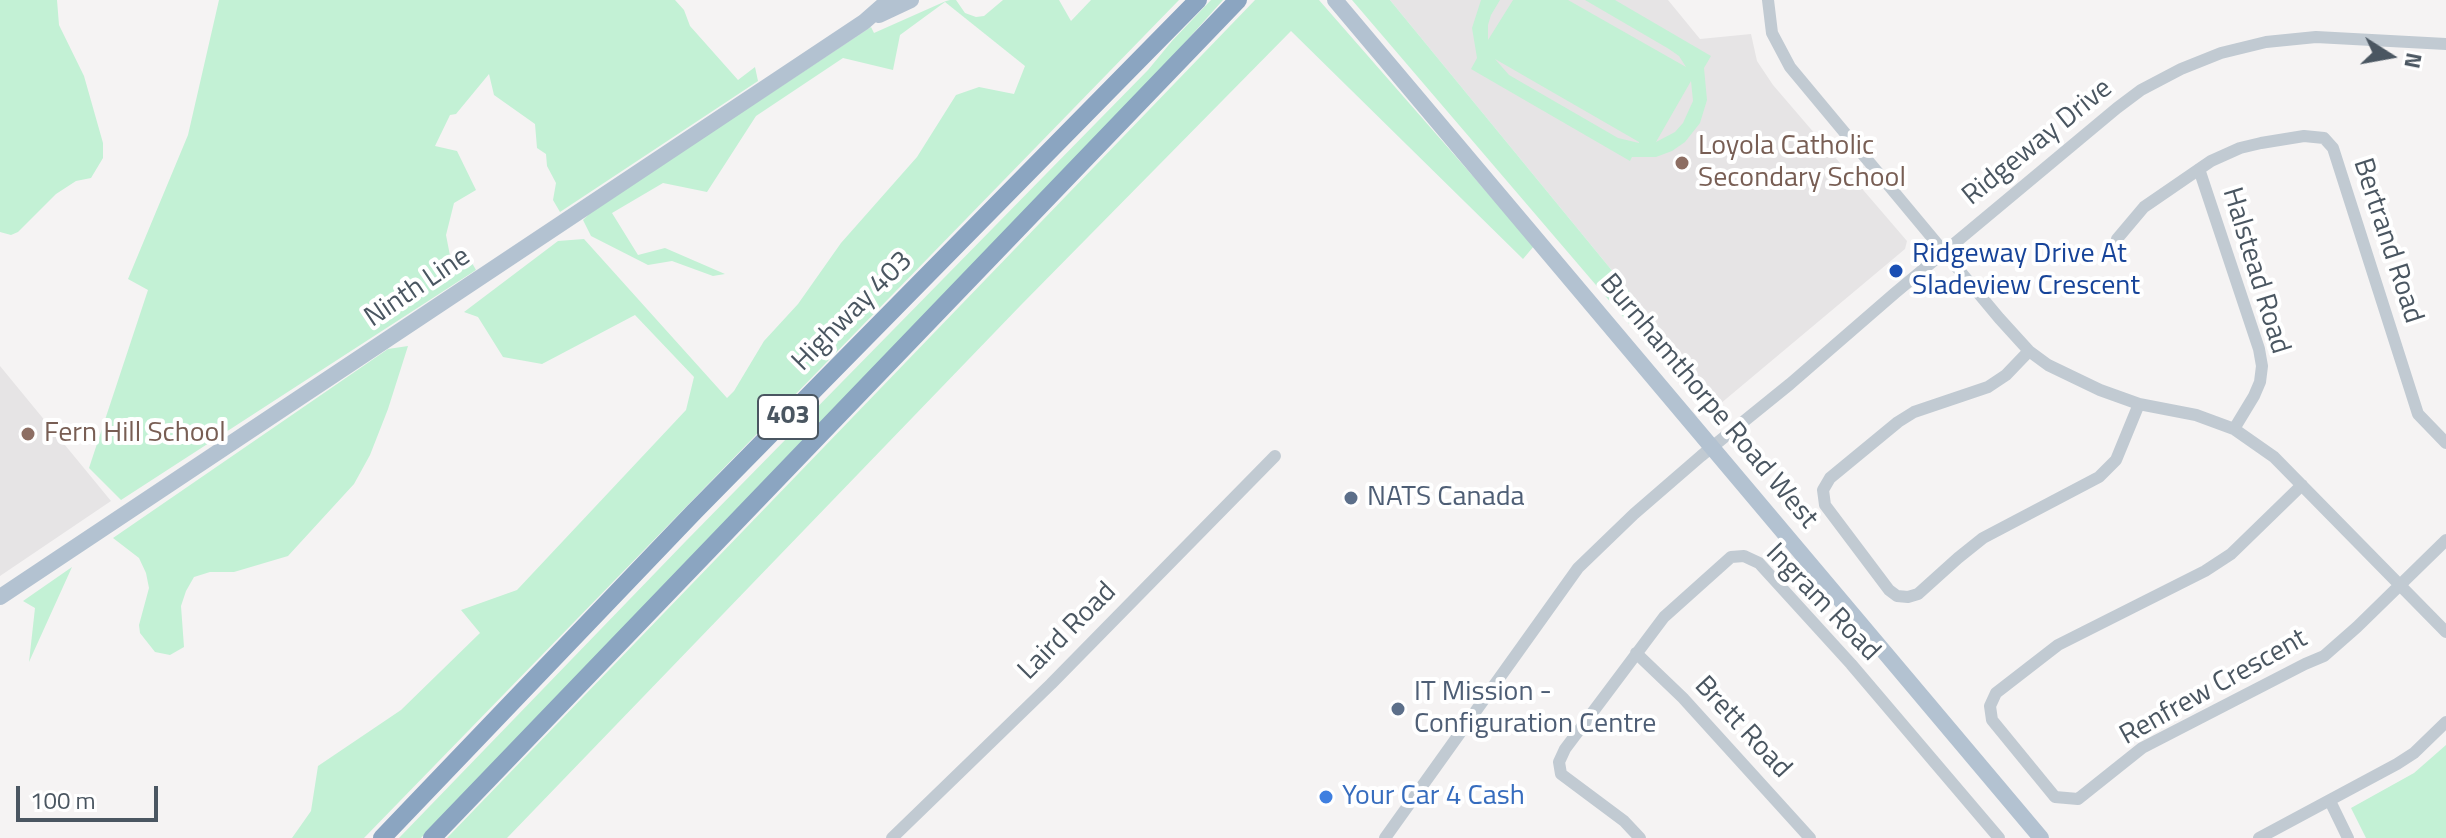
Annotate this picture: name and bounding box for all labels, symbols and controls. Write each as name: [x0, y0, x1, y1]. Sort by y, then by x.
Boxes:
north arrow: [2350, 16, 2430, 96]
text: N: [2395, 50, 2432, 71]
street label: Ridgeway Drive: [1956, 72, 2120, 214]
place label: Loyola Catholic Secondary School: [1698, 130, 1906, 196]
marker: Loyola Catholic Secondary School: [1673, 154, 1691, 172]
street label: Bertrand Road: [2345, 154, 2429, 328]
street label: Halstead Road: [2214, 184, 2296, 358]
place label: Ridgeway Drive At Sladeview Crescent: [1912, 238, 2140, 304]
street label: Ninth Line: [359, 241, 477, 335]
street label: Highway 403: [786, 245, 920, 379]
marker: Ridgeway Drive At Sladeview Crescent: [1887, 262, 1905, 280]
street label: Burnhamthorpe Road West: [1592, 268, 1824, 536]
road number: 403: [758, 395, 818, 439]
place label: Fern Hill School: [44, 417, 226, 451]
marker: Fern Hill School: [19, 425, 37, 443]
place label: NATS Canada: [1367, 481, 1525, 515]
marker: NATS Canada: [1342, 489, 1360, 507]
street label: Ingram Road: [1758, 537, 1886, 669]
street label: Laird Road: [1012, 576, 1124, 688]
street label: Renfrew Crescent: [2114, 623, 2314, 753]
street label: Brett Road: [1686, 670, 1798, 786]
place label: IT Mission - Configuration Centre: [1414, 676, 1657, 742]
marker: IT Mission - Configuration Centre: [1389, 700, 1407, 718]
scale bar: [20, 770, 162, 820]
place label: Your Car 4 Cash: [1342, 780, 1525, 814]
text: 100 m: [30, 782, 96, 818]
marker: Your Car 4 Cash: [1317, 788, 1335, 806]

